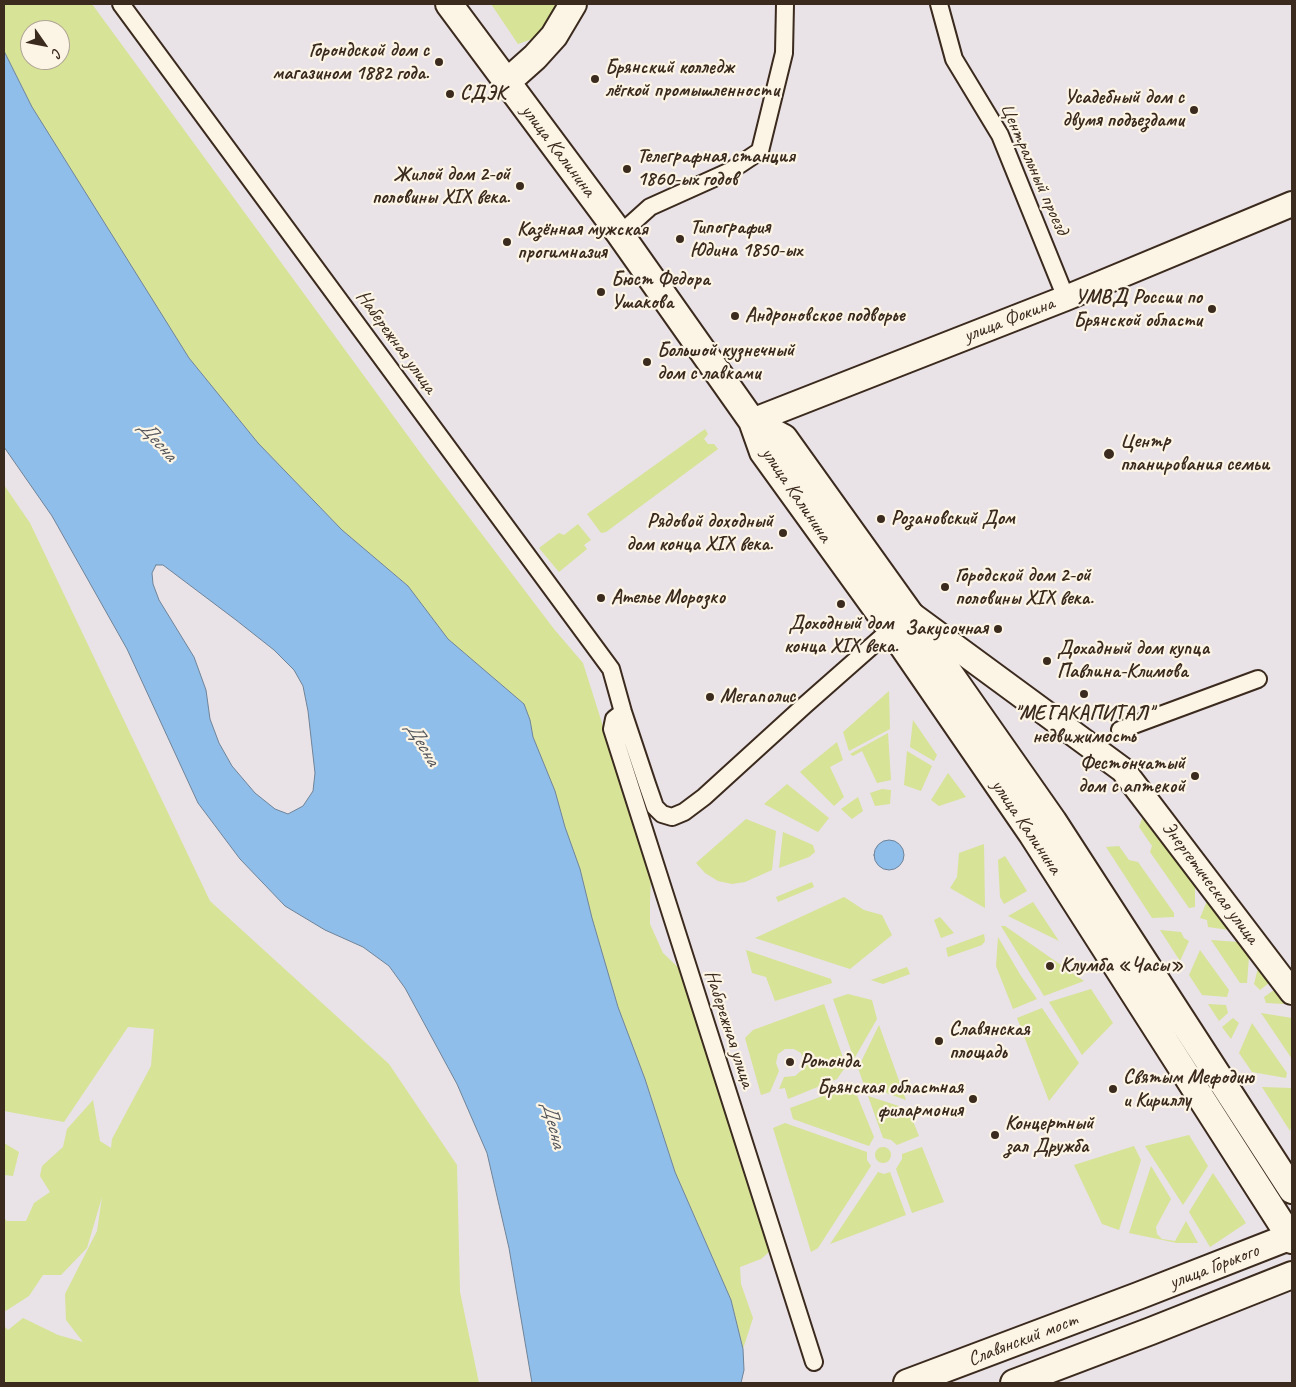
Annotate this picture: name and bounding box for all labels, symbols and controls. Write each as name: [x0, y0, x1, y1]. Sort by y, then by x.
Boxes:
north arrow: [20, 20, 70, 70]
place label: Горондской дом с магазином 1882 года.: [272, 39, 429, 86]
text: С: [48, 45, 66, 60]
marker: Горондской дом с магазином 1882 года.: [433, 56, 445, 68]
place label: Брянский колледж лёгкой промышленности: [605, 56, 779, 103]
marker: Брянский колледж лёгкой промышленности: [589, 73, 601, 85]
place label: СДЭК: [460, 82, 506, 106]
place label: Усадебный дом с двумя подъездами: [1062, 86, 1184, 133]
marker: СДЭК: [444, 88, 456, 100]
street label: Центральный проезд: [994, 99, 1074, 239]
street label: улица Калинина: [515, 100, 601, 202]
marker: Усадебный дом с двумя подъездами: [1188, 104, 1200, 116]
place label: Телеграфная станция 1860-ых годов: [637, 145, 795, 192]
place label: Жилой дом 2-ой половины XIX века.: [372, 163, 510, 210]
marker: Телеграфная станция 1860-ых годов: [621, 163, 633, 175]
marker: Жилой дом 2-ой половины XIX века.: [514, 180, 526, 192]
place label: Типография Юдина 1850-ых: [690, 216, 802, 263]
place label: Казённая мужская прогимназия: [517, 218, 648, 265]
marker: Типография Юдина 1850-ых: [674, 233, 686, 245]
marker: Казённая мужская прогимназия: [501, 236, 513, 248]
place label: Бюст Федора Ушакова: [611, 268, 710, 315]
street label: Набережная улица: [350, 286, 442, 398]
marker: Бюст Федора Ушакова: [595, 286, 607, 298]
place label: УМВД России по Брянской области: [1073, 286, 1202, 333]
street label: улица Фокина: [960, 292, 1058, 348]
marker: УМВД России по Брянской области: [1206, 303, 1218, 315]
place label: Андроновское подворье: [745, 304, 905, 328]
marker: Андроновское подворье: [729, 310, 741, 322]
place label: Большой кузнечный дом с лавками: [657, 339, 794, 386]
marker: Большой кузнечный дом с лавками: [641, 356, 653, 368]
water label: Десна: [132, 415, 182, 467]
place label: Центр планирования семьи: [1120, 430, 1270, 477]
street label: улица Калинина: [755, 443, 837, 547]
marker: Центр планирования семьи: [1102, 447, 1116, 461]
place label: Розановский Дом: [891, 507, 1015, 531]
place label: Рядовой доходный дом конца XIX века.: [626, 510, 773, 557]
marker: Розановский Дом: [875, 513, 887, 525]
marker: Рядовой доходный дом конца XIX века.: [777, 527, 789, 539]
place label: Городской дом 2-ой половины XIX века.: [955, 564, 1093, 611]
marker: Городской дом 2-ой половины XIX века.: [939, 581, 951, 593]
place label: Ателье Морозко: [611, 586, 725, 610]
marker: Ателье Морозко: [595, 592, 607, 604]
marker: Доходный дом конца XIX века.: [835, 598, 847, 610]
place label: Доходный дом конца XIX века.: [784, 612, 898, 659]
place label: Закусочная: [905, 617, 988, 641]
marker: Закусочная: [992, 623, 1004, 635]
place label: Дохадный дом купца Павлина-Климова: [1057, 637, 1209, 684]
marker: Дохадный дом купца Павлина-Климова: [1041, 655, 1053, 667]
place label: Мегаполис: [720, 685, 795, 709]
marker: "МЕГАКАПИТАЛ" недвижимость: [1078, 688, 1090, 700]
marker: Мегаполис: [704, 691, 716, 703]
place label: "МЕГАКАПИТАЛ" недвижимость: [1015, 702, 1153, 749]
water label: Десна: [399, 718, 445, 770]
place label: Фестончатый дом с аптекой: [1078, 752, 1185, 799]
marker: Фестончатый дом с аптекой: [1189, 770, 1201, 782]
street label: улица Калинина: [985, 775, 1067, 879]
street label: Энергетическая улица: [1156, 817, 1264, 949]
place label: Клумба «Часы»: [1060, 954, 1183, 978]
marker: Клумба «Часы»: [1044, 960, 1056, 972]
street label: Набережная улица: [699, 967, 759, 1091]
place label: Славянская площадь: [949, 1018, 1030, 1065]
marker: Славянская площадь: [933, 1035, 945, 1047]
place label: Ротонда: [800, 1050, 860, 1074]
marker: Ротонда: [784, 1056, 796, 1068]
place label: Святым Мефодию и Кириллу: [1123, 1066, 1254, 1113]
place label: Брянская областная филармония: [817, 1076, 963, 1123]
marker: Святым Мефодию и Кириллу: [1107, 1083, 1119, 1095]
marker: Брянская областная филармония: [967, 1093, 979, 1105]
water label: Десна: [535, 1099, 571, 1151]
place label: Концертный зал Дружба: [1005, 1112, 1094, 1159]
marker: Концертный зал Дружба: [989, 1129, 1001, 1141]
street label: улица Горького: [1166, 1239, 1262, 1295]
street label: Славянский мост: [964, 1308, 1082, 1372]

